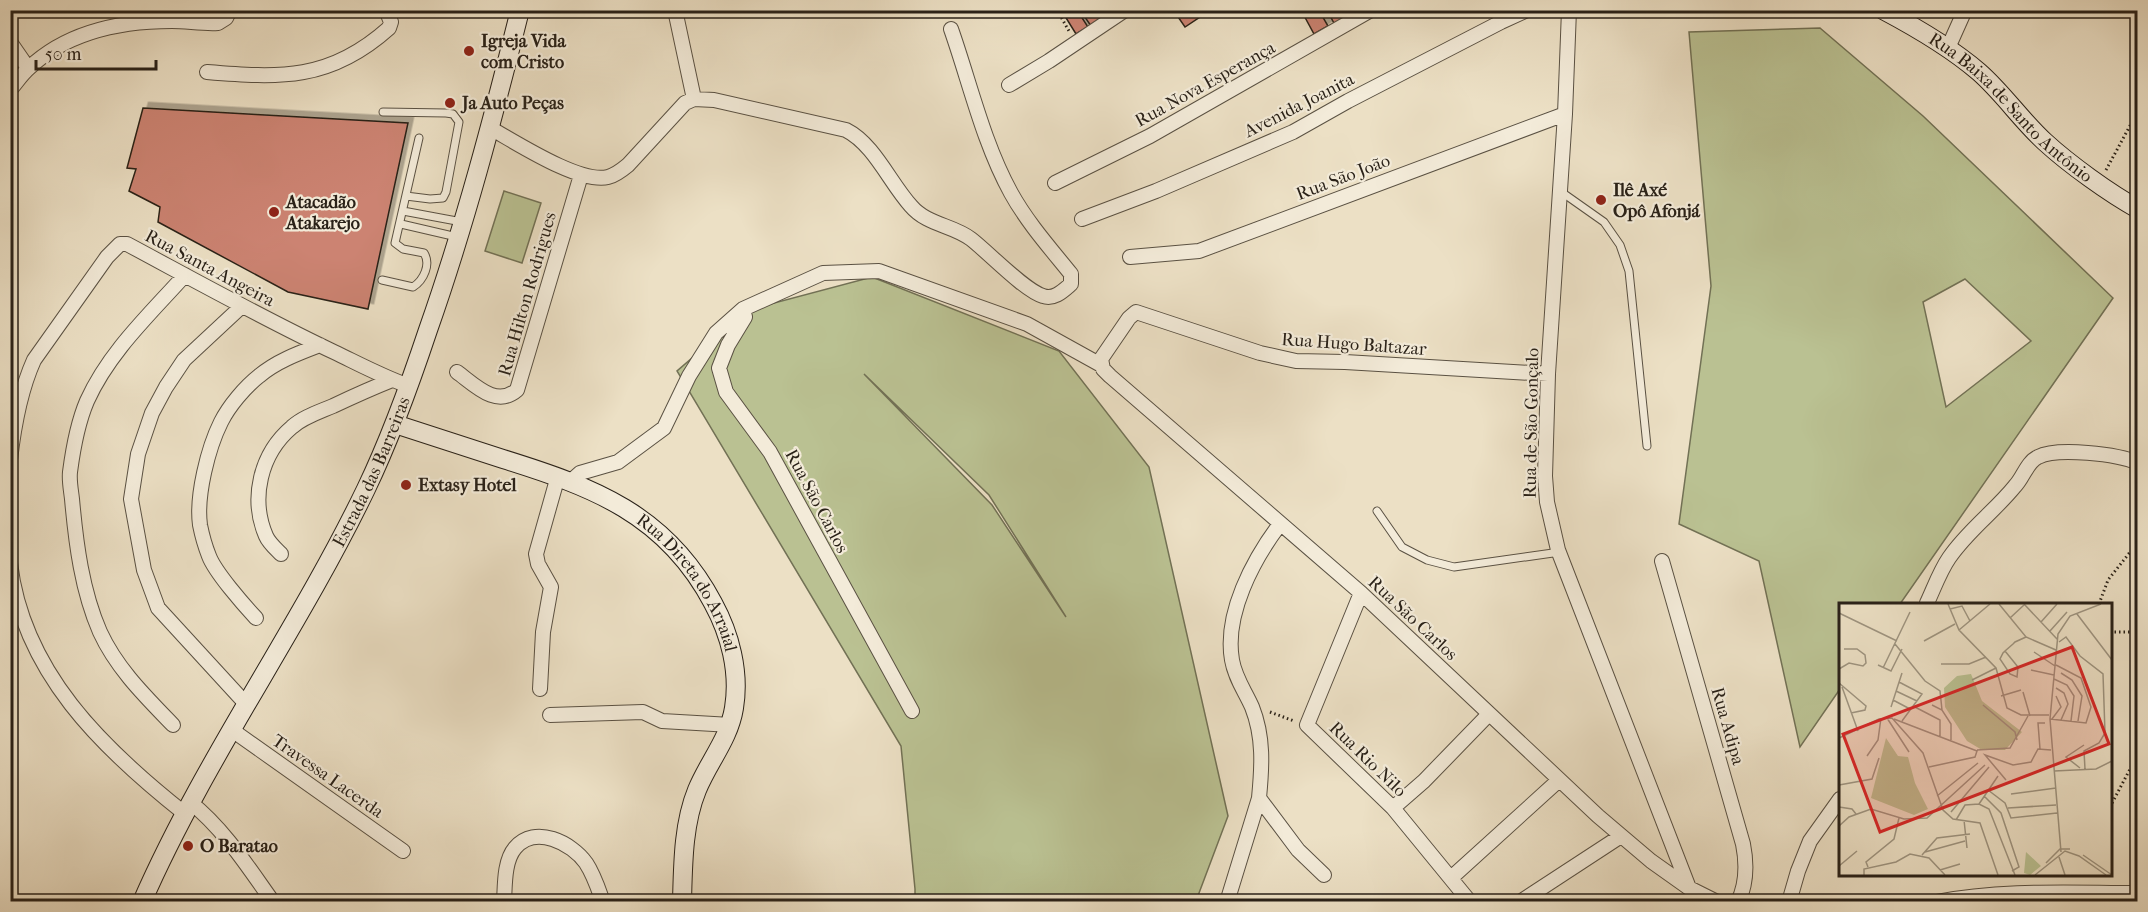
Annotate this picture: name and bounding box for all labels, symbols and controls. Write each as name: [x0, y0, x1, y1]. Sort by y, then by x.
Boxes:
street label: Rua Baixa de Santo Antônio: [1925, 29, 2096, 187]
place label: Igreja Vida com Cristo: [481, 31, 567, 73]
scale bar: [36, 33, 156, 71]
street label: Rua Nova Esperança: [1131, 37, 1280, 132]
text: 50 m: [45, 44, 82, 65]
marker: Igreja Vida com Cristo: [462, 44, 476, 58]
street label: Avenida Joanita: [1240, 68, 1358, 143]
place label: Ja Auto Peças: [460, 93, 564, 114]
marker: Ja Auto Peças: [443, 96, 457, 110]
street label: Rua São João: [1293, 150, 1393, 205]
place label: Ilê Axé Opô Afonjá: [1613, 180, 1701, 222]
place label: Atacadão Atakarejo: [285, 192, 360, 234]
marker: Ilê Axé Opô Afonjá: [1594, 193, 1608, 207]
marker: Atacadão Atakarejo: [267, 205, 281, 219]
street label: Rua Hilton Rodrigues: [494, 209, 561, 379]
street label: Rua Santa Angeira: [141, 225, 279, 312]
street label: Rua Hugo Baltazar: [1281, 329, 1428, 360]
street label: Rua de São Gonçalo: [1520, 348, 1543, 499]
street label: Estrada das Barreiras: [328, 394, 415, 551]
street label: Rua São Carlos: [780, 446, 853, 557]
place label: Extasy Hotel: [418, 475, 517, 496]
marker: Extasy Hotel: [399, 478, 413, 492]
street label: Rua Direta do Arraial: [632, 509, 741, 654]
street label: Rua São Carlos: [1364, 572, 1462, 665]
inset map: [1839, 603, 2112, 876]
street label: Rua Adipa: [1706, 685, 1749, 768]
street label: Rua Rio Nilo: [1325, 717, 1411, 801]
street label: Travessa Lacerda: [268, 730, 388, 823]
place label: O Baratao: [200, 836, 278, 857]
marker: O Baratao: [181, 839, 195, 853]

